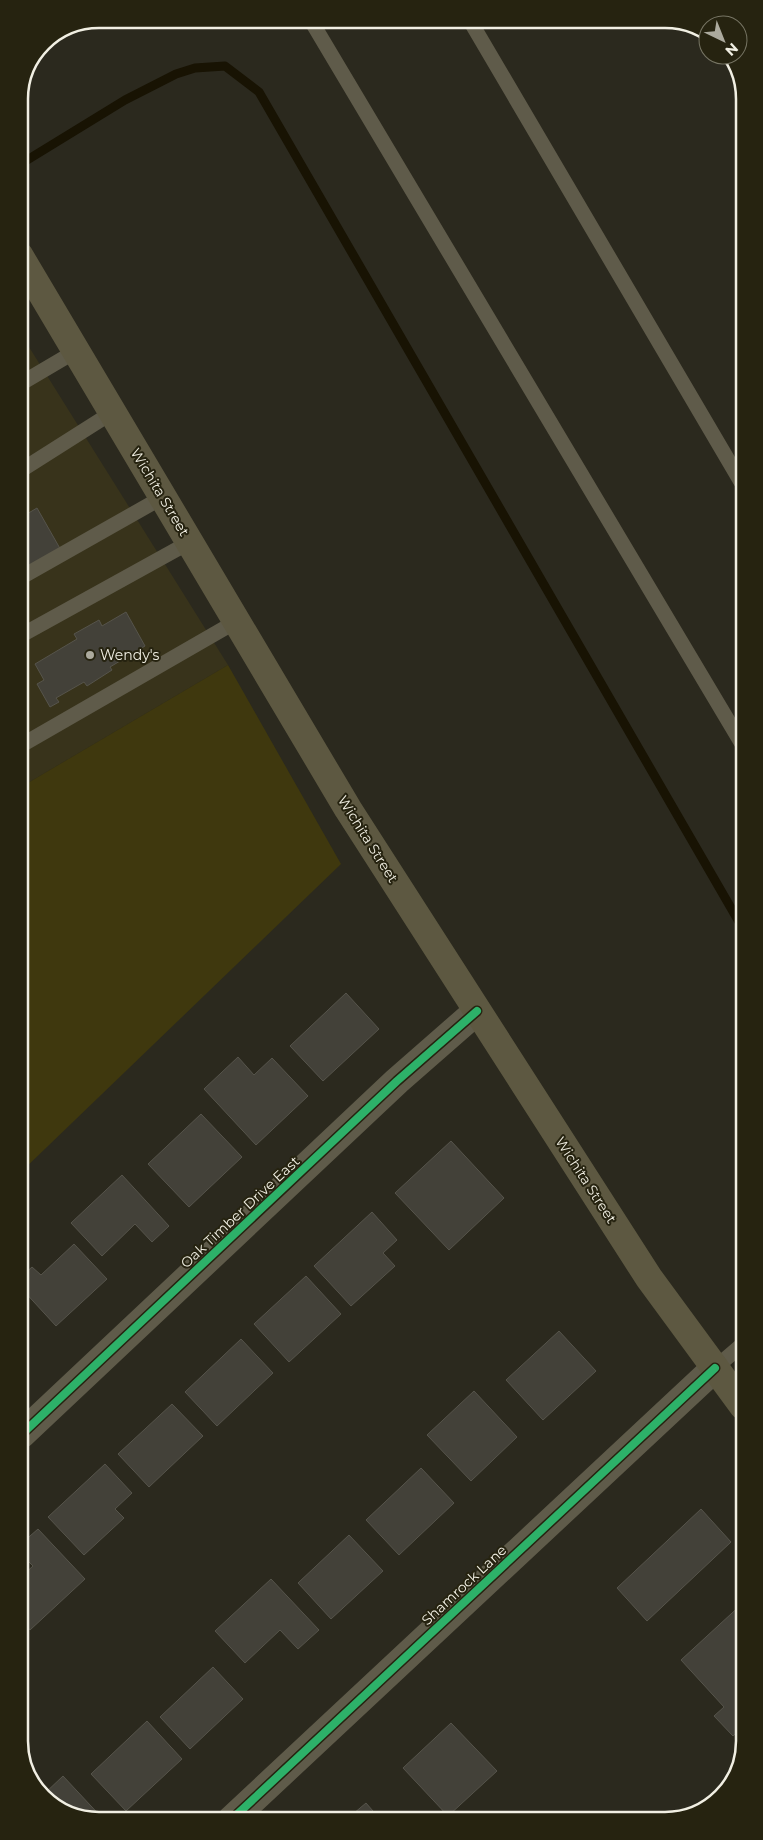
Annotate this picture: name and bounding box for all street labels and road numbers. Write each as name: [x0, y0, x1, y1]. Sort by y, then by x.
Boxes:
street label: Wichita Street: [127, 445, 194, 540]
street label: Wichita Street: [334, 792, 402, 886]
street label: Wichita Street: [551, 1133, 621, 1227]
street label: Oak Timber Drive East: [177, 1152, 304, 1272]
street label: Shamrock Lane: [418, 1541, 510, 1629]

